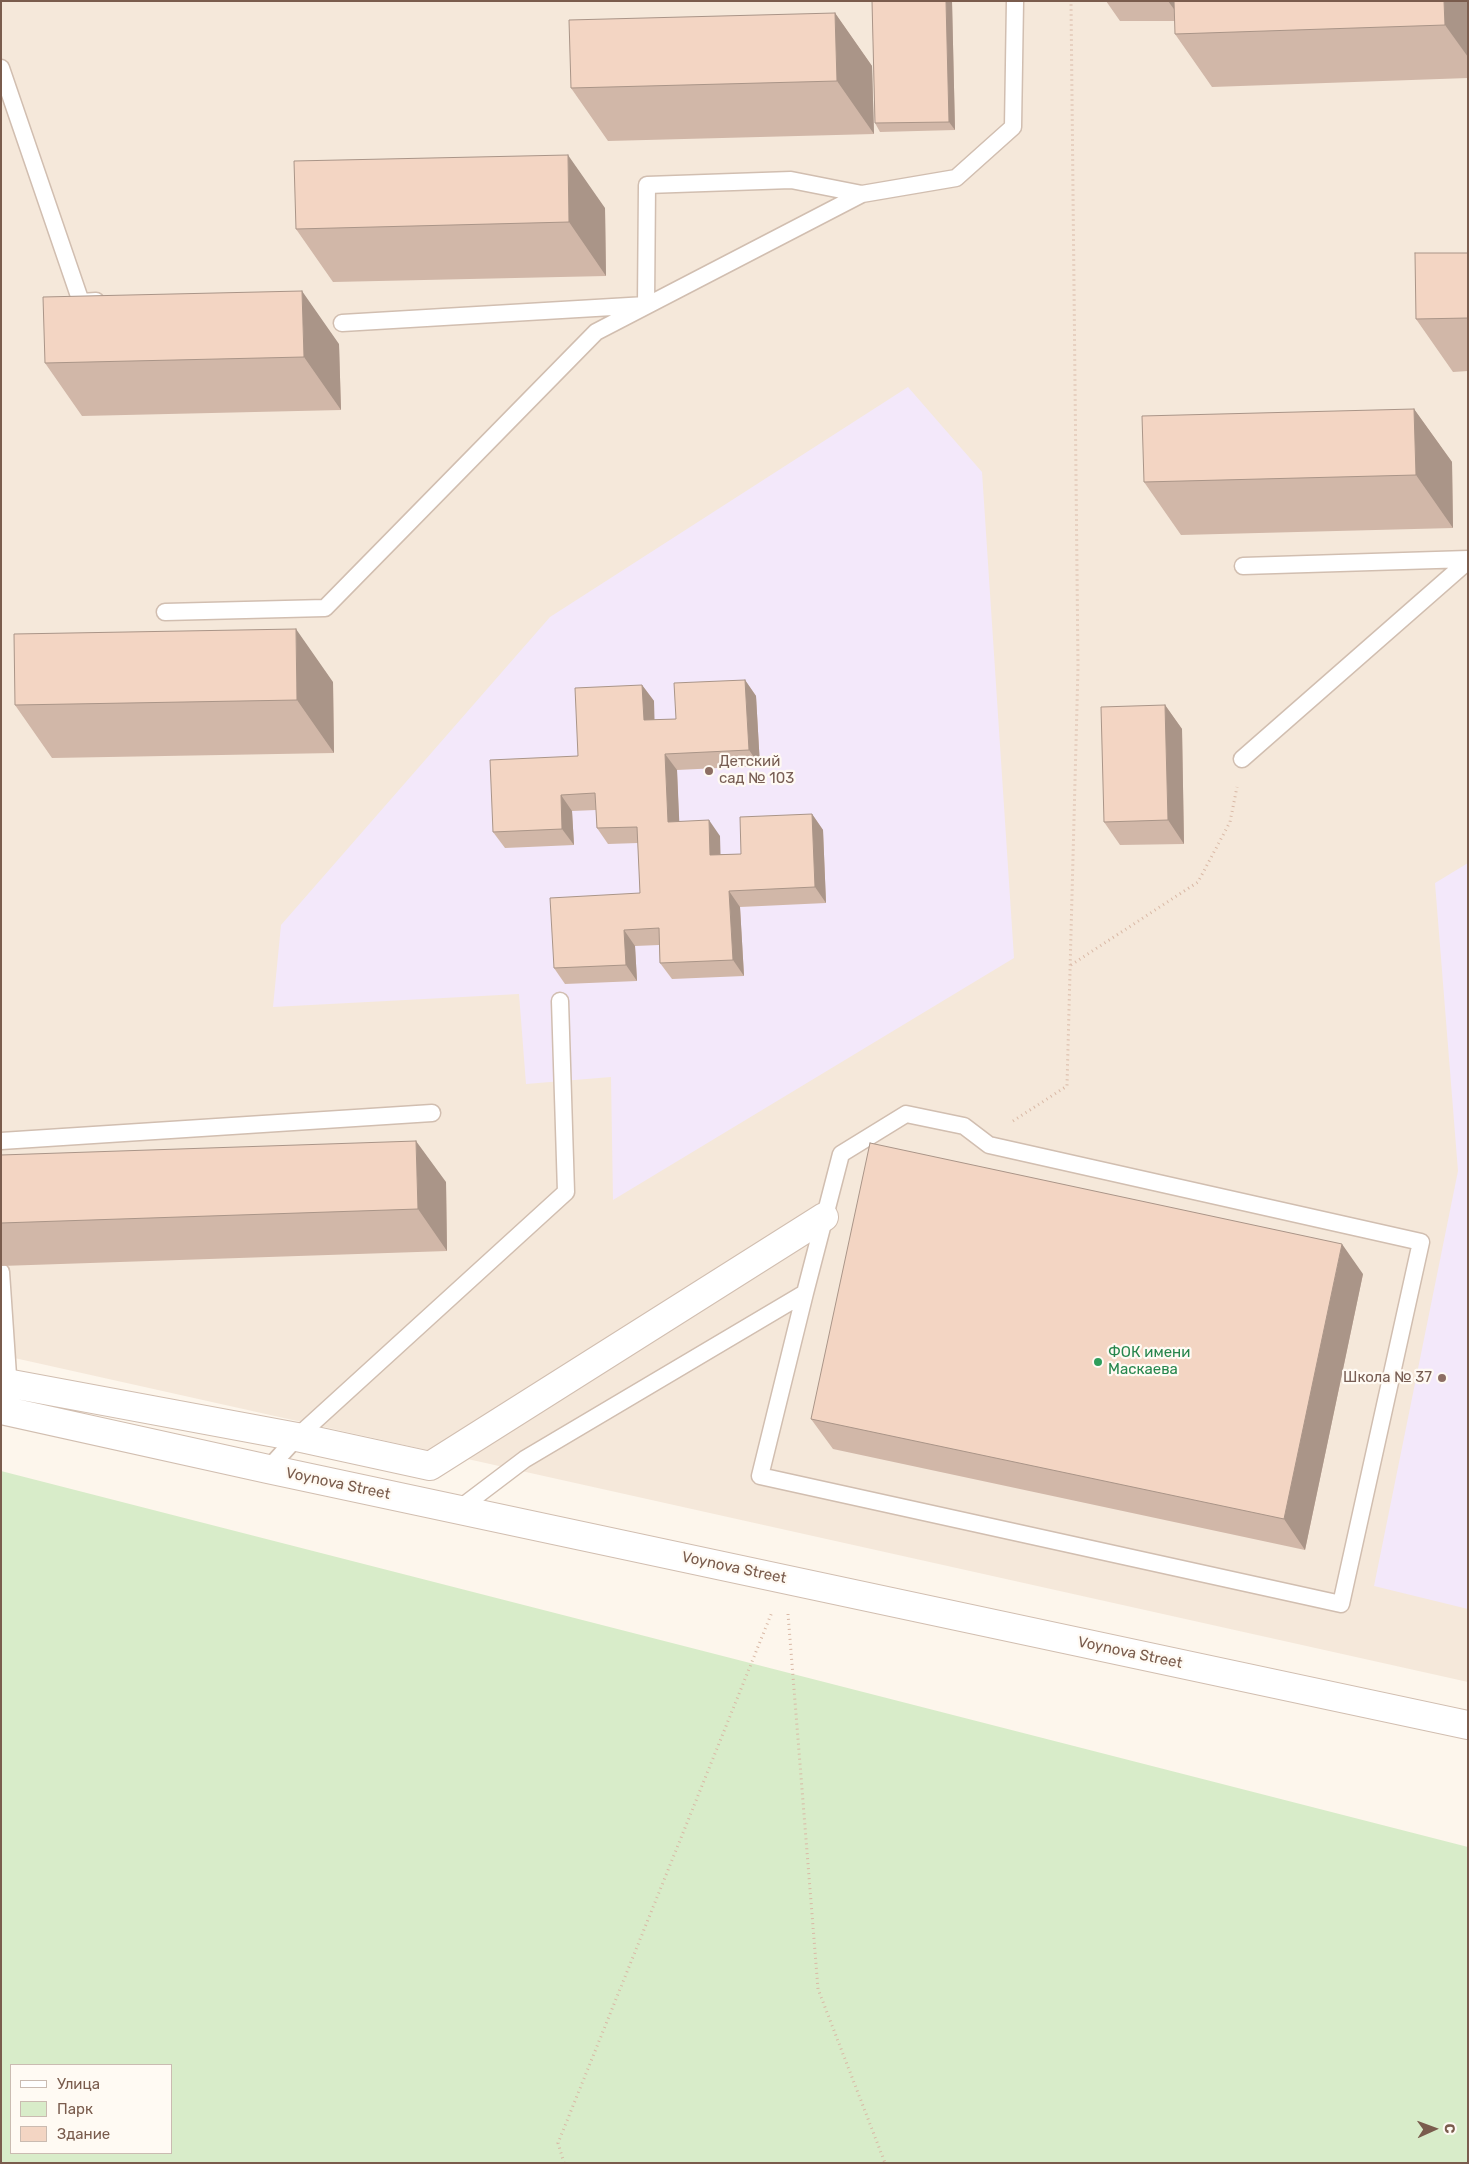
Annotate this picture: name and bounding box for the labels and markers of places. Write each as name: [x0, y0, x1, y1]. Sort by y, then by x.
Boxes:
place label: Детский сад № 103: [719, 753, 794, 788]
marker: Детский сад № 103: [703, 765, 715, 777]
place label: ФОК имени Маскаева: [1108, 1344, 1190, 1379]
marker: ФОК имени Маскаева: [1092, 1356, 1104, 1368]
place label: Школа № 37: [1343, 1369, 1432, 1387]
marker: Школа № 37: [1436, 1372, 1448, 1384]

